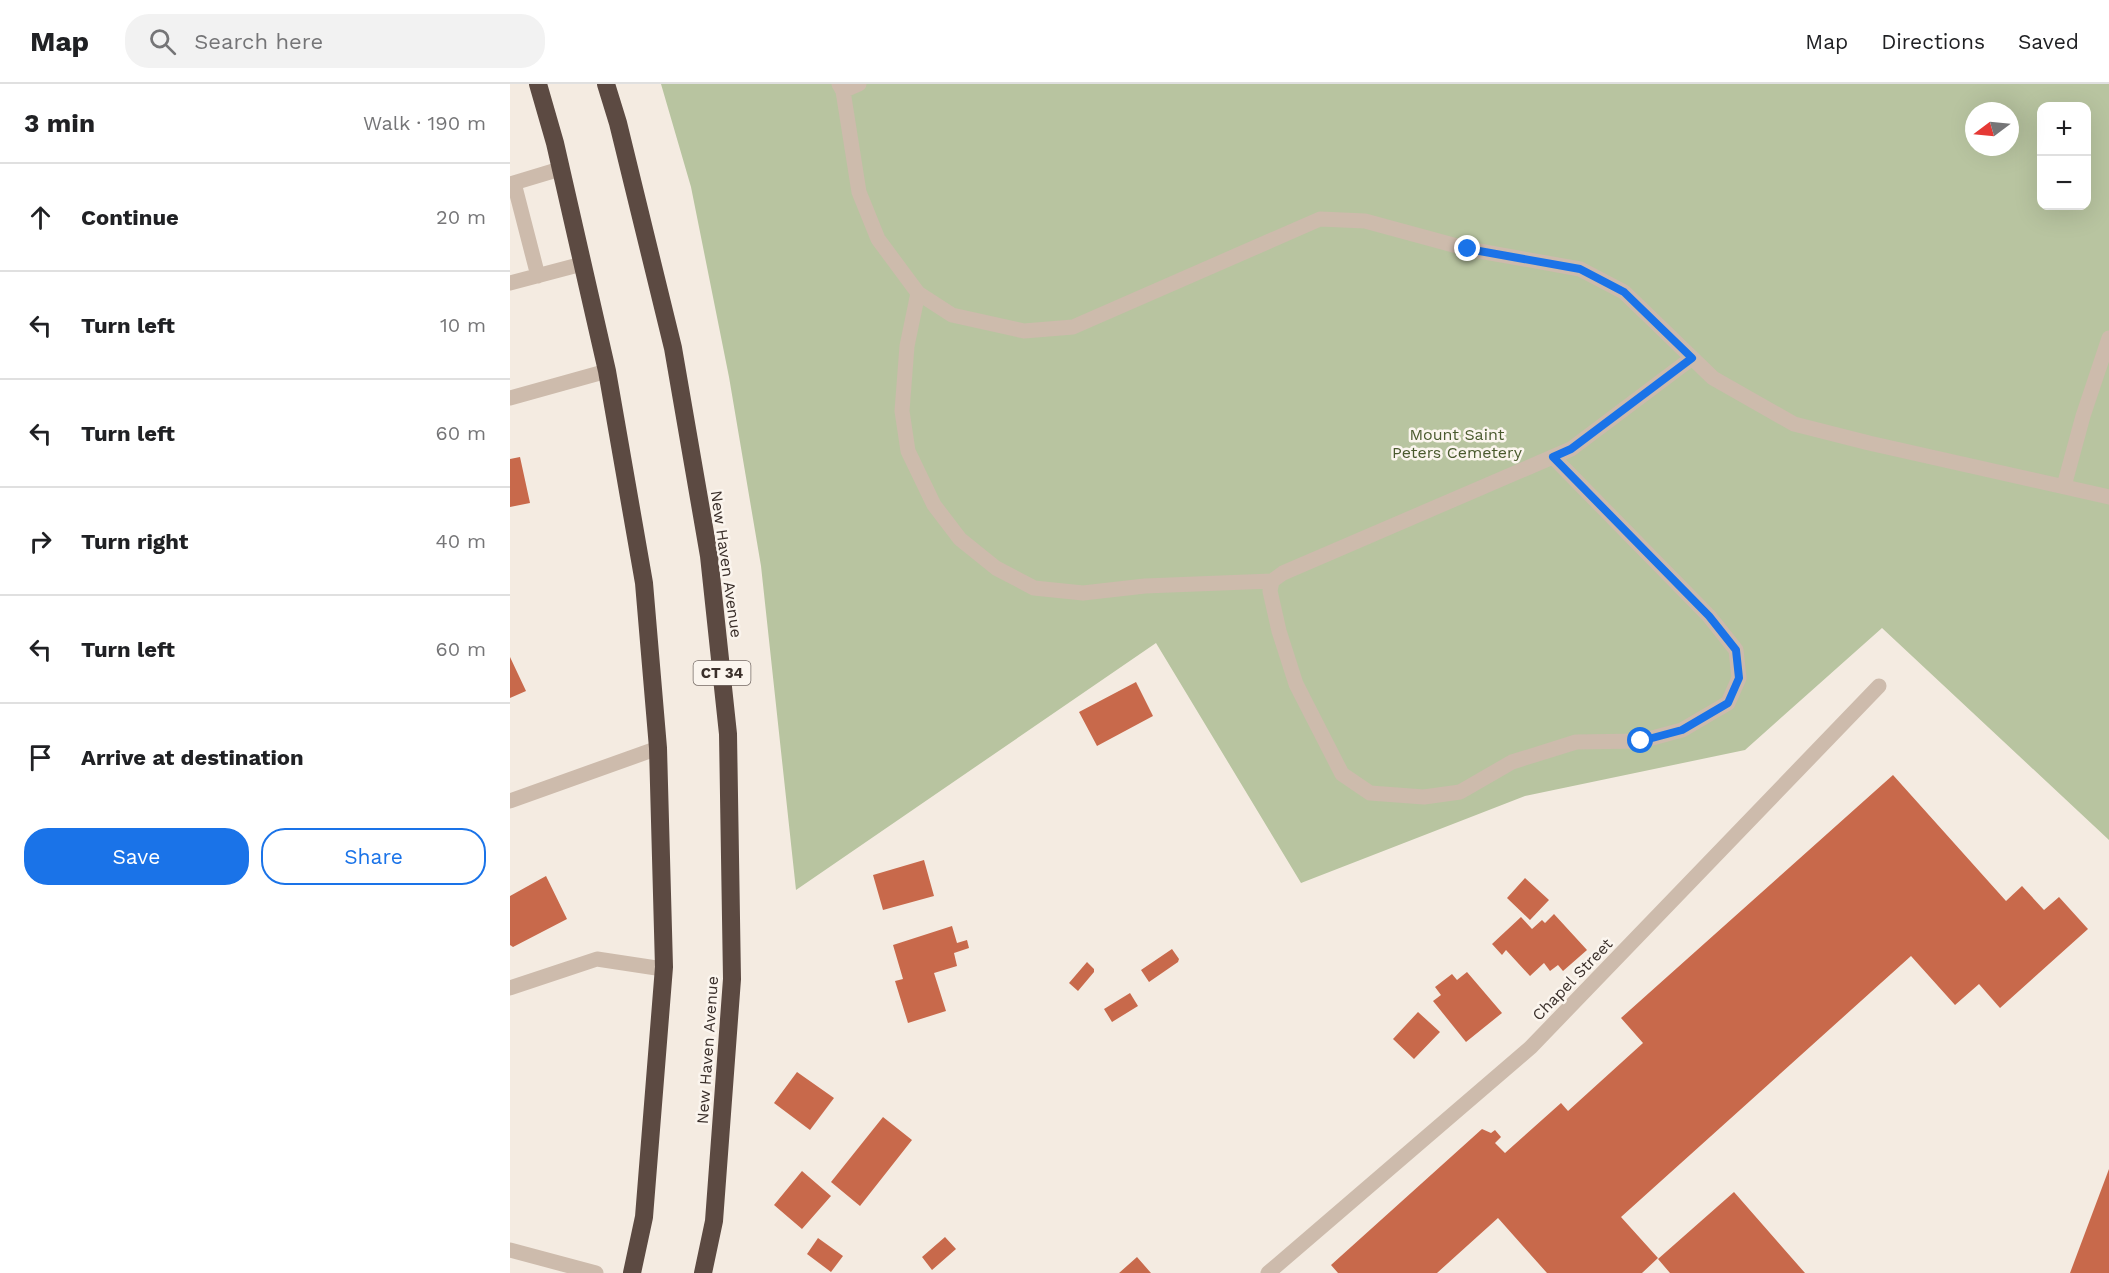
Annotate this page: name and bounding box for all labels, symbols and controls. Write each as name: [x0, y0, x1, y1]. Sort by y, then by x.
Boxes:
search box: [125, 14, 545, 68]
text: Map: [30, 25, 89, 58]
icon: search: [146, 25, 179, 58]
text: Search here: [194, 29, 323, 54]
text: Map: [1805, 29, 1848, 54]
text: Directions: [1881, 29, 1985, 54]
text: Saved: [2018, 29, 2079, 54]
north arrow: [1965, 102, 2019, 156]
map controls: [2037, 102, 2091, 210]
button: +: [2037, 102, 2091, 156]
text: 3 min: [24, 108, 95, 138]
text: Walk · 190 m: [363, 111, 486, 135]
button: −: [2037, 156, 2091, 210]
icon: ahead: [24, 201, 57, 234]
text: Continue: [81, 205, 179, 230]
text: 20 m: [436, 205, 486, 229]
route end: [1454, 235, 1480, 261]
icon: left: [24, 309, 57, 342]
text: Turn left: [81, 313, 175, 338]
text: 10 m: [440, 313, 486, 337]
icon: left: [24, 417, 57, 450]
text: Turn left: [81, 421, 175, 446]
text: 60 m: [436, 421, 486, 445]
park label: Mount Saint Peters Cemetery: [1392, 425, 1523, 462]
street label: New Haven Avenue: [707, 489, 746, 639]
icon: right: [24, 525, 57, 558]
text: Turn right: [81, 529, 188, 554]
text: 40 m: [435, 529, 486, 553]
icon: left: [24, 633, 57, 666]
text: Turn left: [81, 637, 175, 662]
text: 60 m: [436, 637, 486, 661]
road number: CT 34: [694, 661, 750, 685]
route start: [1627, 727, 1653, 753]
icon: arrive: [24, 741, 57, 774]
text: Arrive at destination: [81, 745, 304, 770]
button: Save: [24, 828, 249, 885]
button: Share: [261, 828, 486, 885]
street label: Chapel Street: [1528, 934, 1617, 1024]
street label: New Haven Avenue: [693, 975, 722, 1125]

